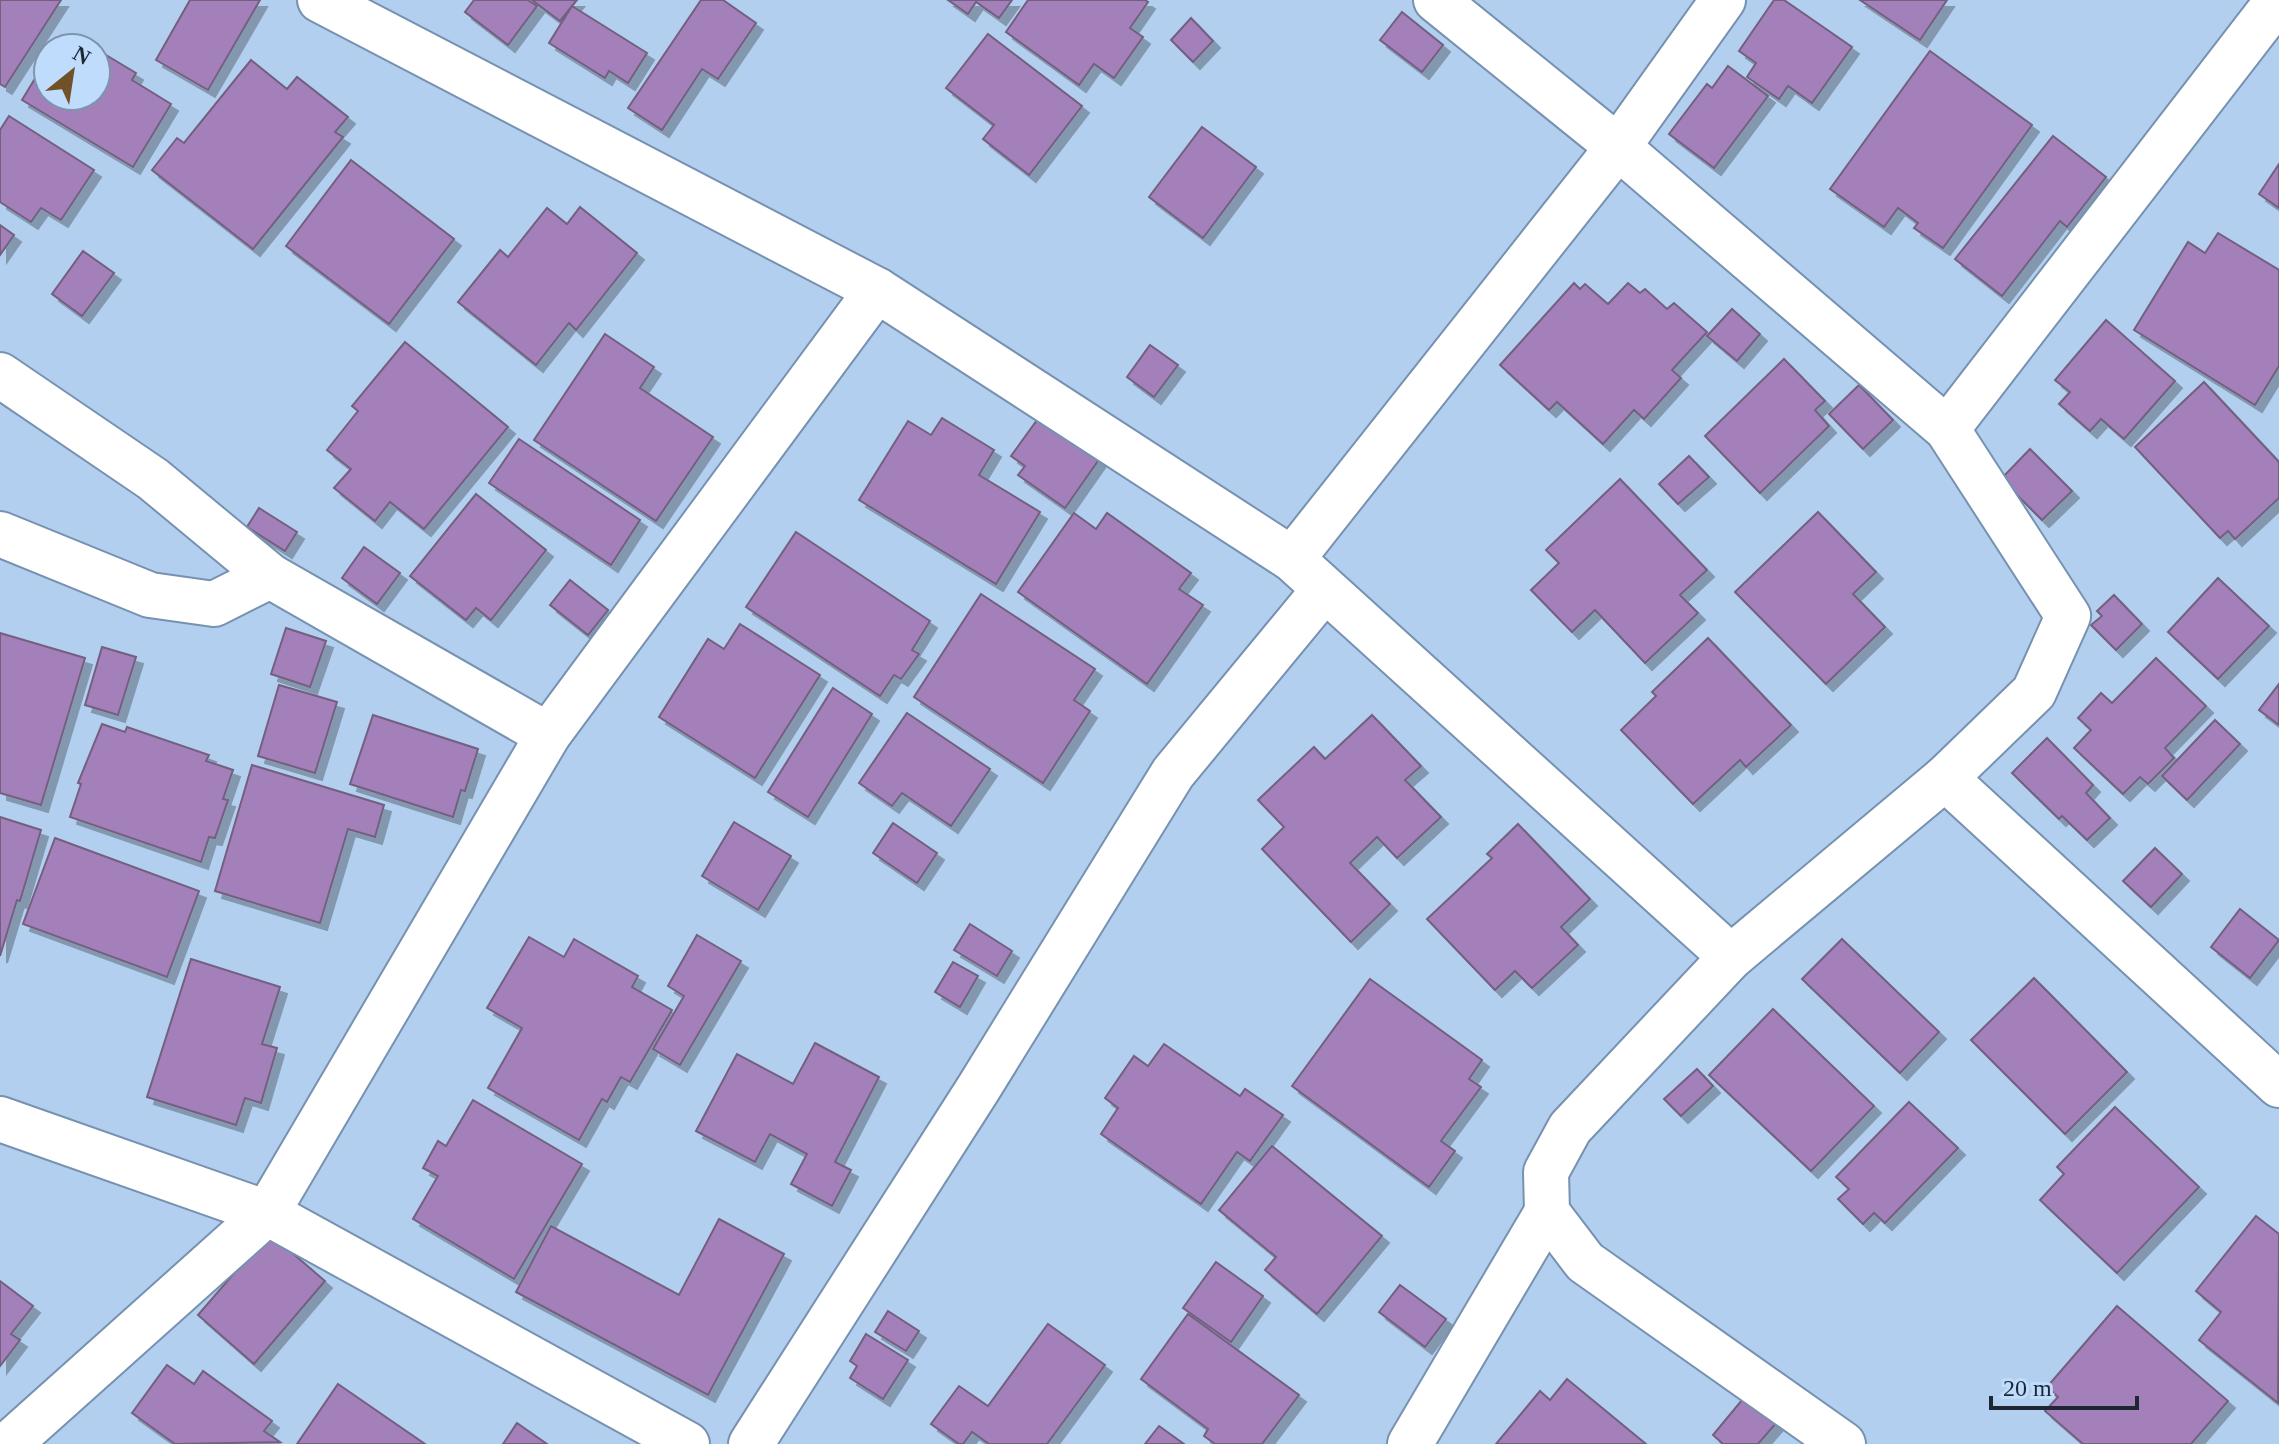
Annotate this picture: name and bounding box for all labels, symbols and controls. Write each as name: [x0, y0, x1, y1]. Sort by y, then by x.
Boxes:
north arrow: [32, 32, 112, 112]
text: N: [69, 40, 95, 70]
scale bar: [1991, 1360, 2137, 1410]
text: 20 m: [2003, 1375, 2052, 1401]

